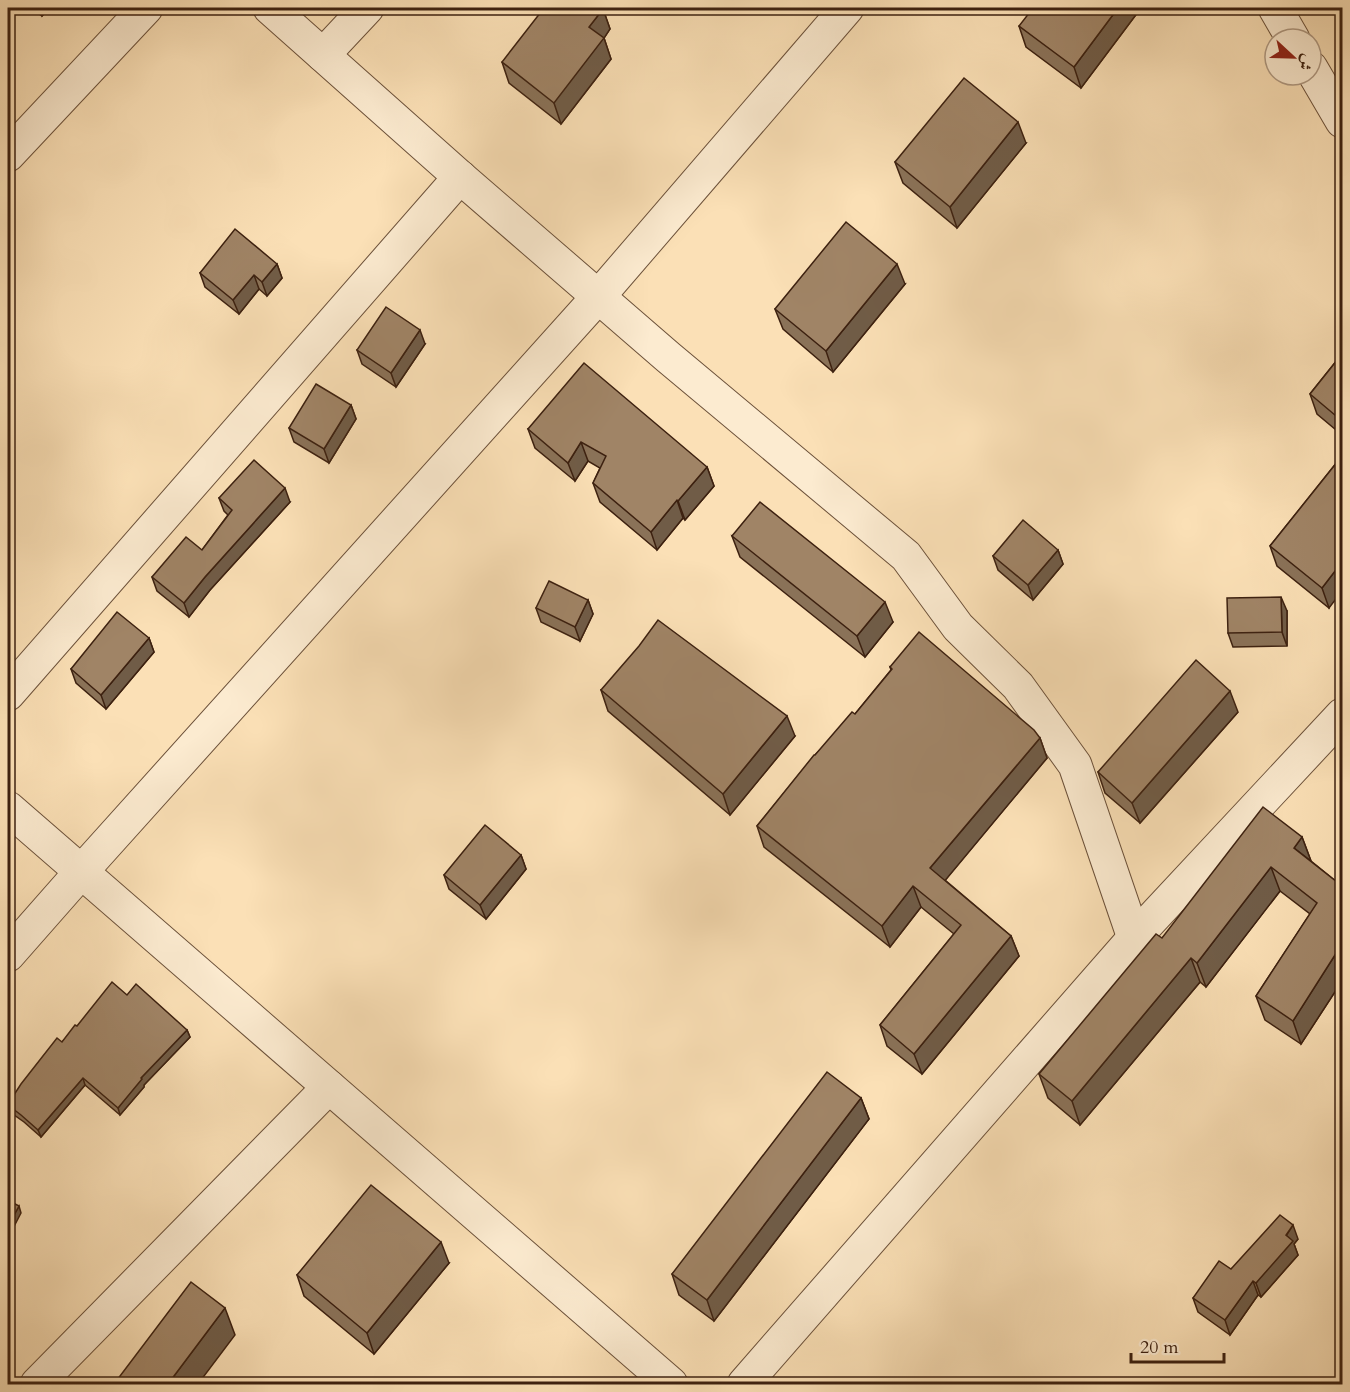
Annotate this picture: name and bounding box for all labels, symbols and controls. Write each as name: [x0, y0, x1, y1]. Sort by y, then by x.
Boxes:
north arrow: [1263, 27, 1323, 87]
text: ش: [1293, 51, 1319, 74]
scale bar: [1131, 1326, 1224, 1364]
text: 20 m: [1140, 1335, 1179, 1360]

